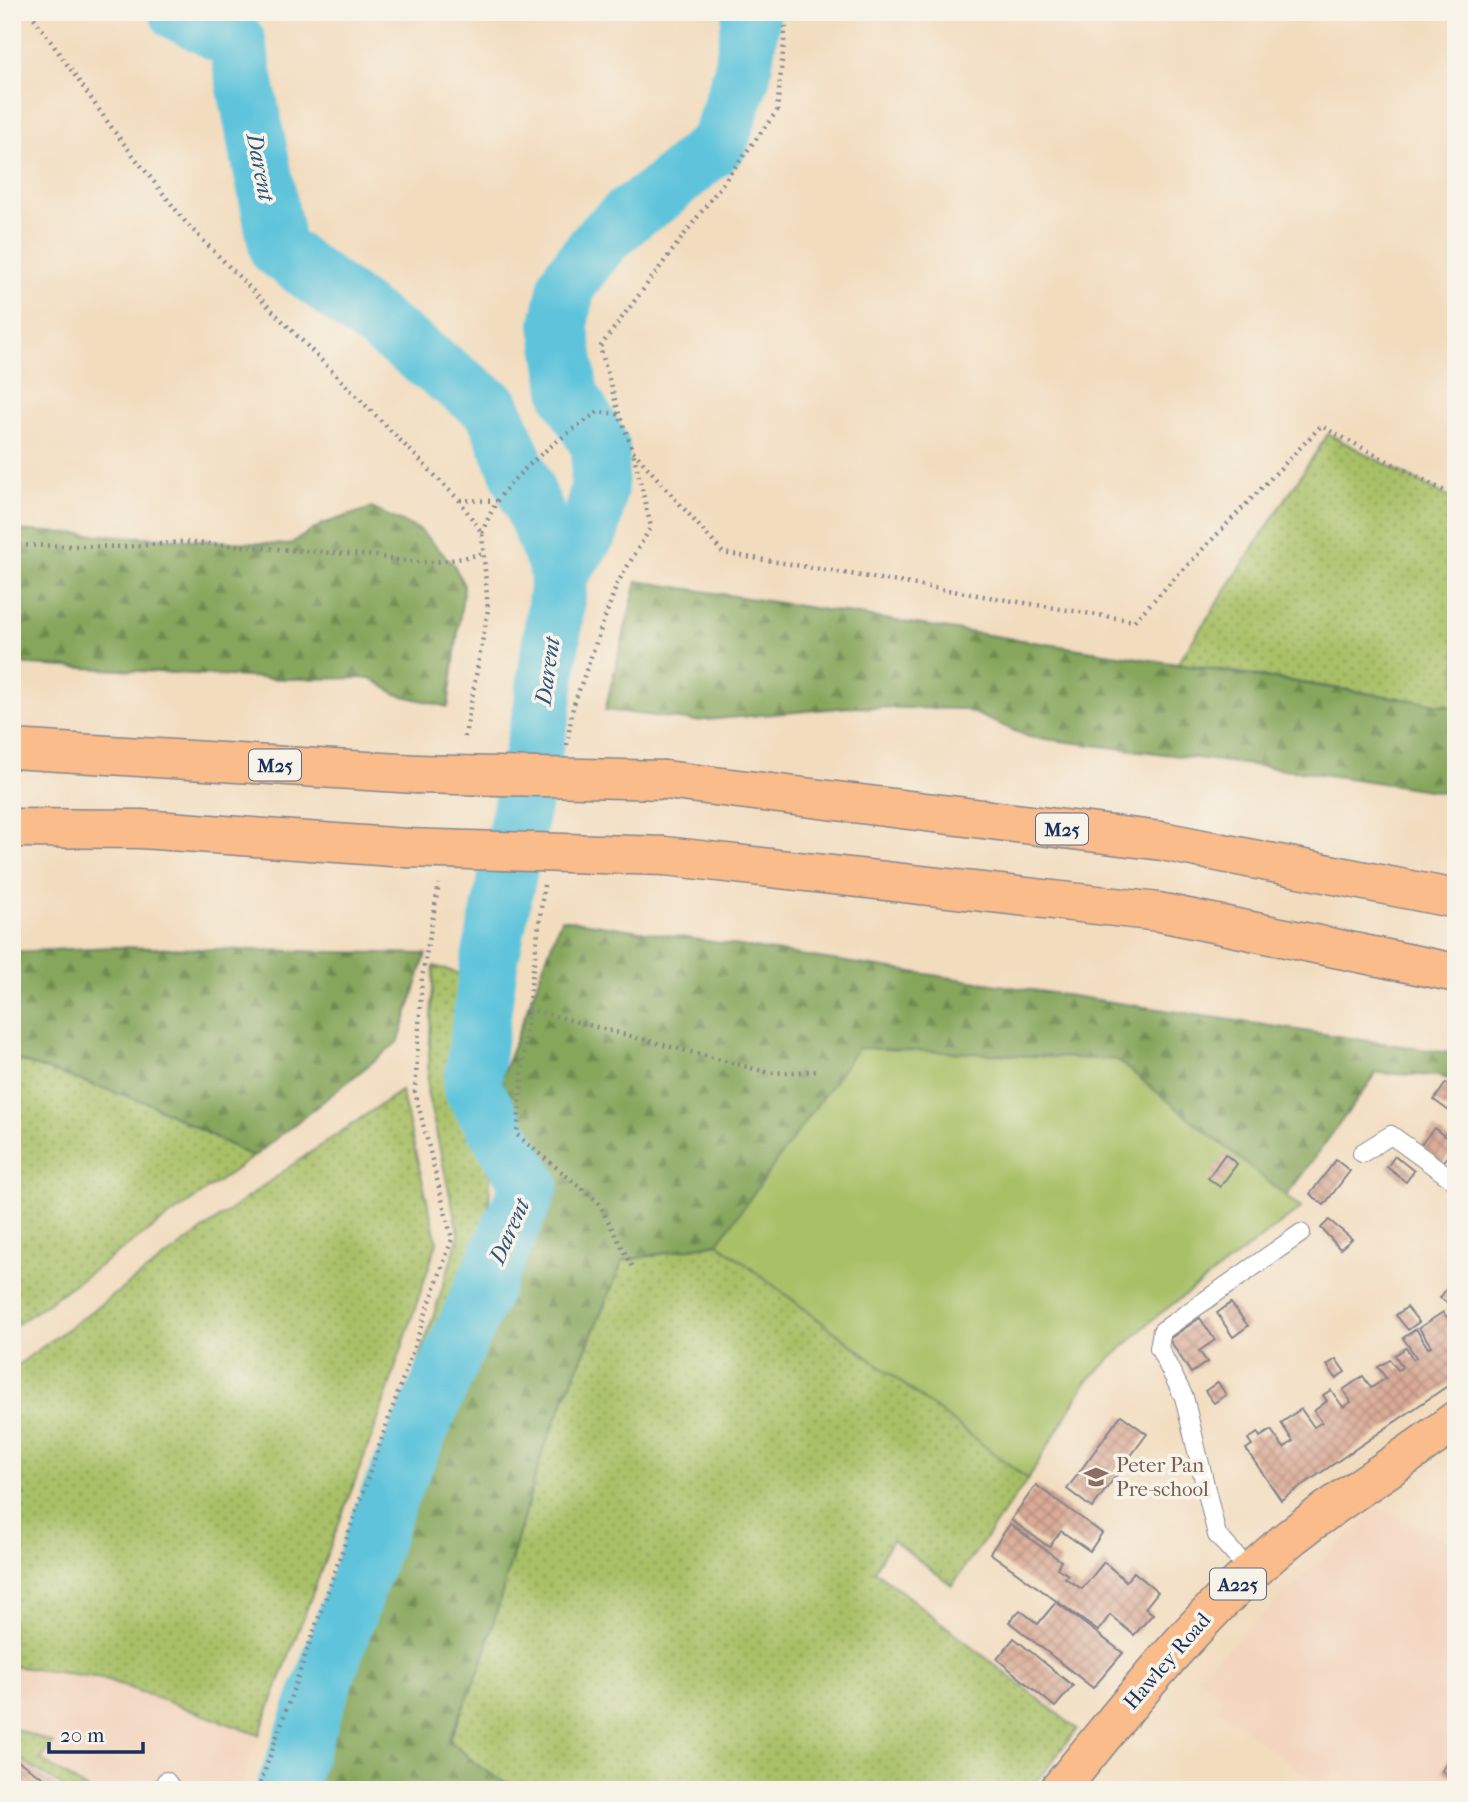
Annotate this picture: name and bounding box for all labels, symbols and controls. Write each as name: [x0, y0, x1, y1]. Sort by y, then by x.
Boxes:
water label: Darent: [240, 129, 281, 205]
water label: Darent: [529, 633, 566, 709]
road number: M25: [249, 750, 301, 780]
road number: M25: [1036, 814, 1088, 844]
water label: Darent: [482, 1193, 536, 1270]
place label: Peter Pan Pre-school: [1116, 1453, 1209, 1501]
school or university icon: Peter Pan Pre-school: [1082, 1463, 1110, 1491]
road number: A225: [1210, 1568, 1266, 1600]
street label: Hawley Road: [1119, 1608, 1216, 1714]
scale bar: [49, 1711, 144, 1755]
text: 20 m: [60, 1723, 105, 1747]

